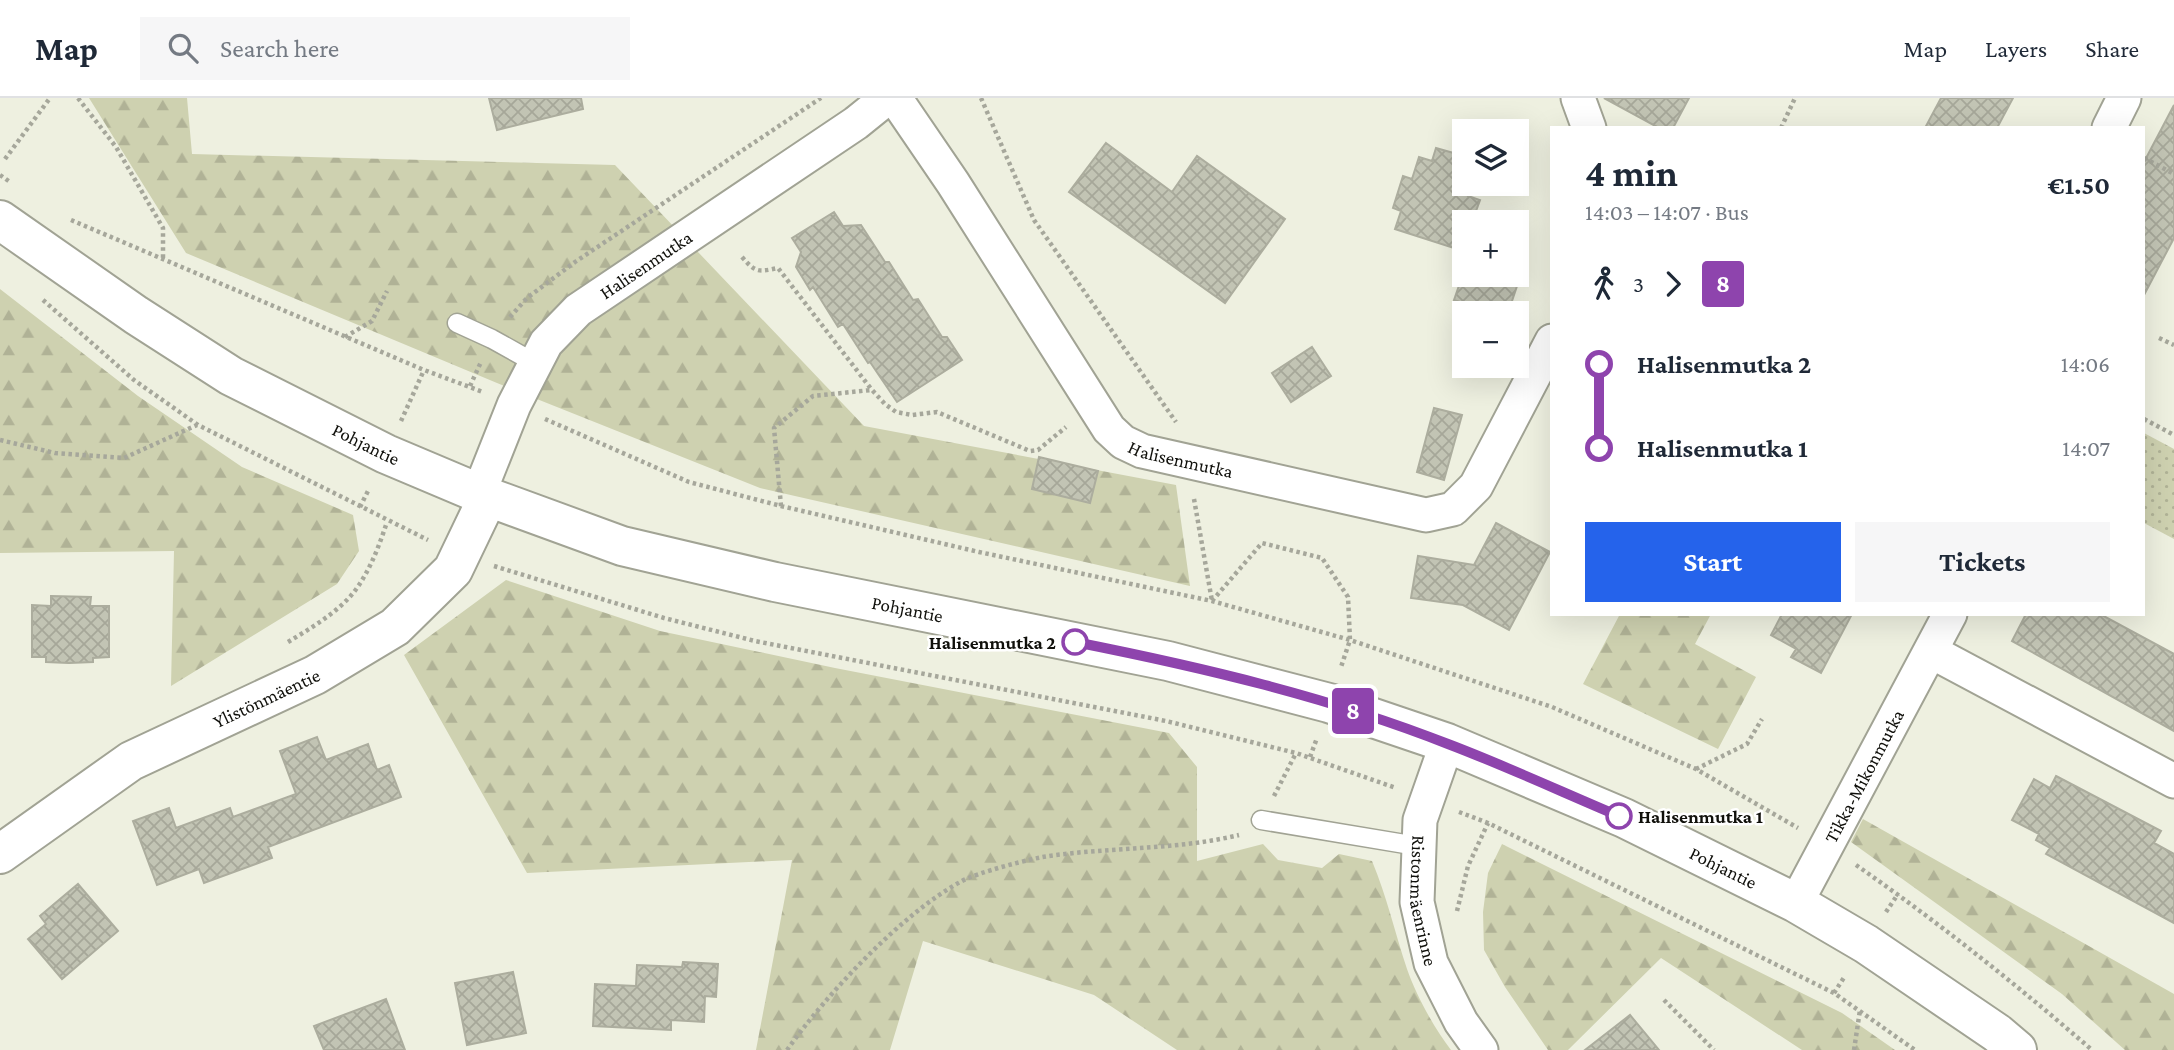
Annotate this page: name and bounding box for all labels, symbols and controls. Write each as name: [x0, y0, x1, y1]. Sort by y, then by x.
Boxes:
search box: [140, 17, 630, 80]
icon: search: [164, 29, 202, 67]
text: Map: [35, 30, 98, 67]
text: Search here: [220, 34, 339, 63]
text: Map: [1903, 35, 1947, 62]
text: Layers: [1985, 35, 2047, 62]
text: Share: [2085, 35, 2139, 62]
map controls: [1452, 119, 1529, 378]
button: layers: [1452, 119, 1529, 196]
text: 4 min: [1585, 152, 1678, 194]
text: €1.50: [2047, 171, 2110, 200]
text: 14:03 – 14:07 · Bus: [1585, 199, 1749, 225]
button: +: [1452, 210, 1529, 287]
street label: Halisenmutka: [596, 226, 696, 303]
icon: walk: [1585, 265, 1623, 303]
icon: forward: [1654, 265, 1692, 303]
text: 8: [1716, 270, 1730, 297]
text: 3: [1633, 271, 1644, 297]
button: −: [1452, 301, 1529, 378]
text: Halisenmutka 2: [1637, 350, 1811, 379]
text: 14:06: [2061, 351, 2110, 377]
street label: Pohjantie: [329, 418, 403, 469]
text: Halisenmutka 1: [1637, 434, 1808, 463]
text: 14:07: [2062, 435, 2110, 461]
street label: Halisenmutka: [1125, 436, 1235, 482]
button: Start: [1585, 522, 1841, 602]
button: Tickets: [1855, 522, 2110, 602]
street label: Pohjantie: [870, 591, 945, 626]
marker: Halisenmutka 2: [1062, 629, 1088, 655]
place label: Halisenmutka 2: [929, 632, 1056, 653]
street label: Ylistönmäentie: [209, 664, 323, 732]
line badge: 8: [1330, 688, 1376, 734]
text: 8: [1346, 697, 1360, 724]
street label: Tikka-Mikonmutka: [1820, 706, 1908, 846]
marker: Halisenmutka 1: [1606, 803, 1632, 829]
place label: Halisenmutka 1: [1638, 806, 1763, 827]
street label: Ristonmäenrinne: [1406, 835, 1442, 968]
street label: Pohjantie: [1687, 842, 1761, 893]

